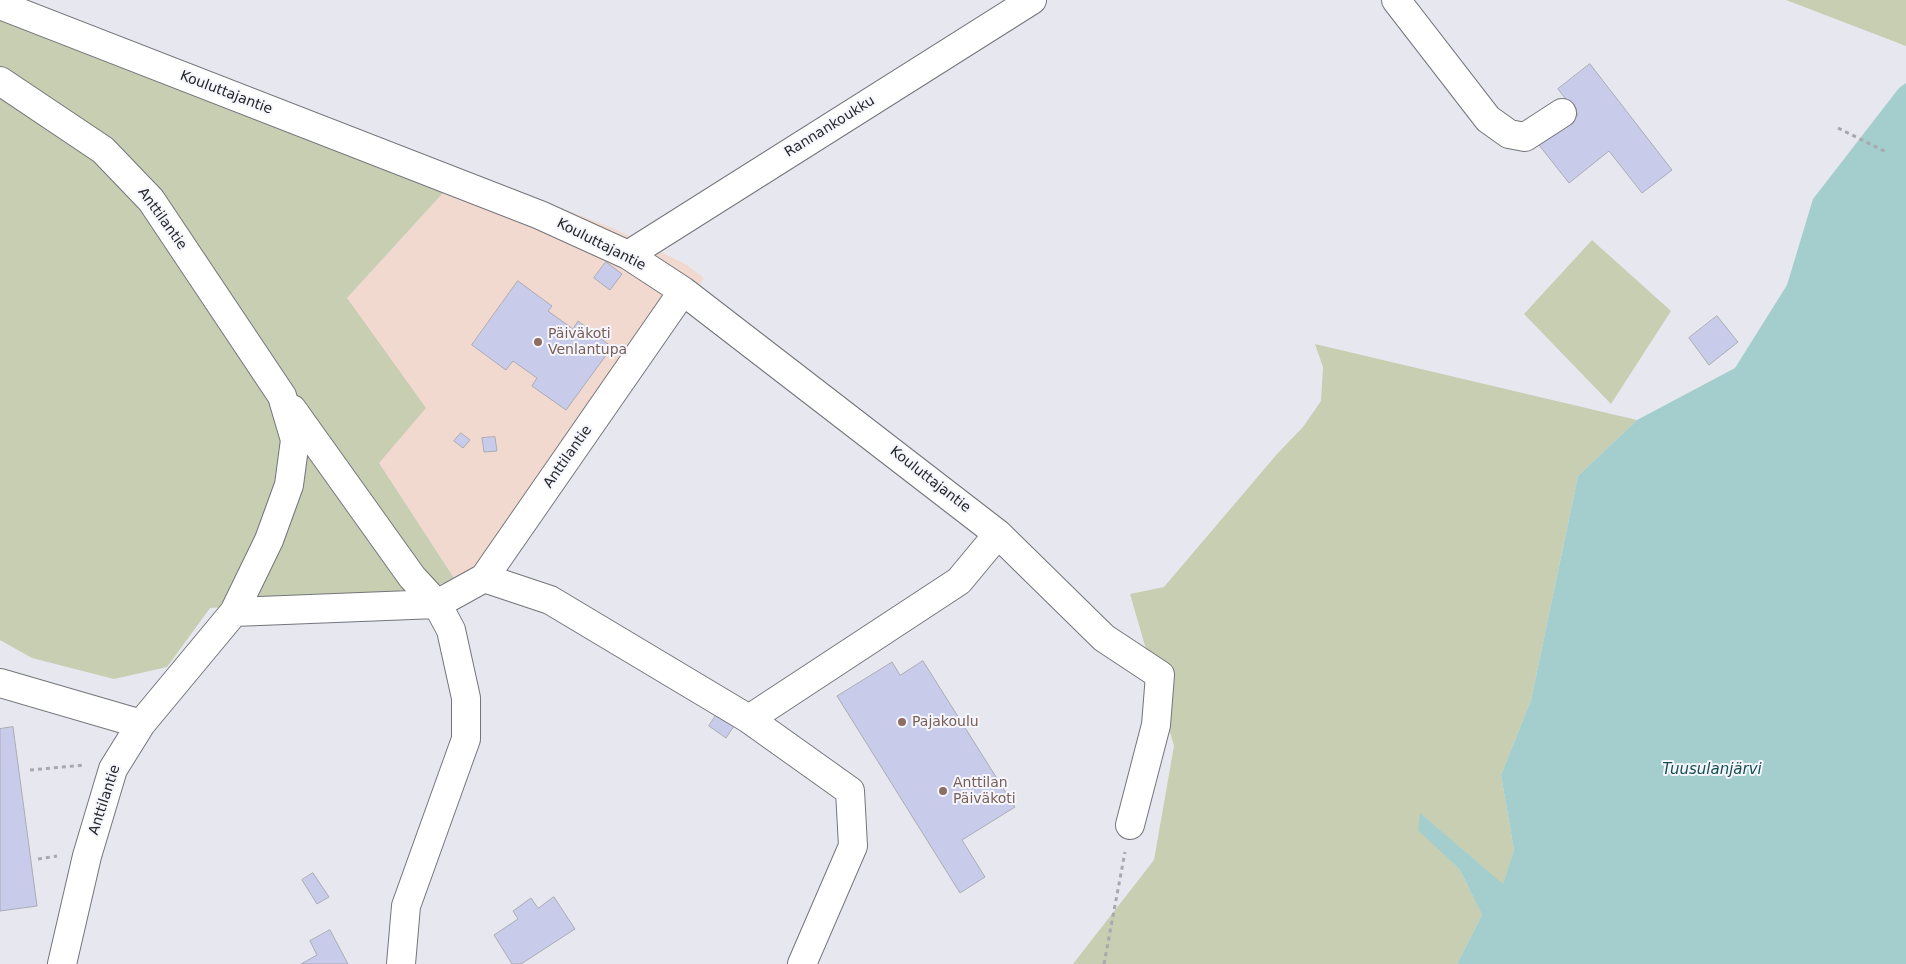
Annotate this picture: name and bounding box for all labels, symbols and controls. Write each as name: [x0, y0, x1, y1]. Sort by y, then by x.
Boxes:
street label: Kouluttajantie: [177, 68, 275, 118]
street label: Rannankoukku: [782, 93, 878, 161]
street label: Anttilantie: [134, 185, 190, 253]
street label: Kouluttajantie: [554, 215, 648, 275]
place label: Päiväkoti Venlantupa: [548, 326, 627, 358]
marker: Päiväkoti Venlantupa: [532, 336, 544, 348]
street label: Anttilantie: [540, 422, 596, 492]
street label: Kouluttajantie: [886, 443, 974, 517]
place label: Pajakoulu: [912, 714, 979, 730]
marker: Pajakoulu: [896, 716, 908, 728]
water label: Tuusulanjärvi: [1662, 761, 1762, 779]
street label: Anttilantie: [86, 763, 124, 837]
place label: Anttilan Päiväkoti: [953, 775, 1016, 808]
marker: Anttilan Päiväkoti: [937, 785, 949, 797]

